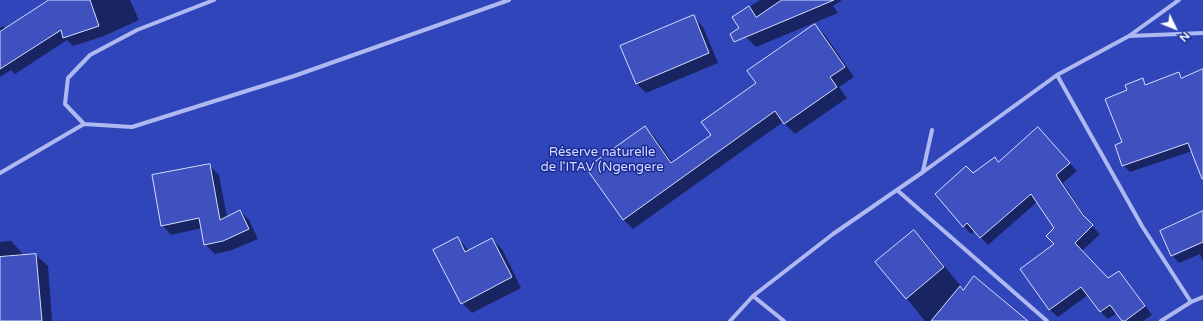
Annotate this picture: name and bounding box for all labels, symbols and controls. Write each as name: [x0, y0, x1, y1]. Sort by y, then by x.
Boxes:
north arrow: [1155, 8, 1195, 48]
text: N: [1176, 29, 1192, 44]
park label: Réserve naturelle de l'ITAV (Ngengere: [540, 145, 664, 176]

